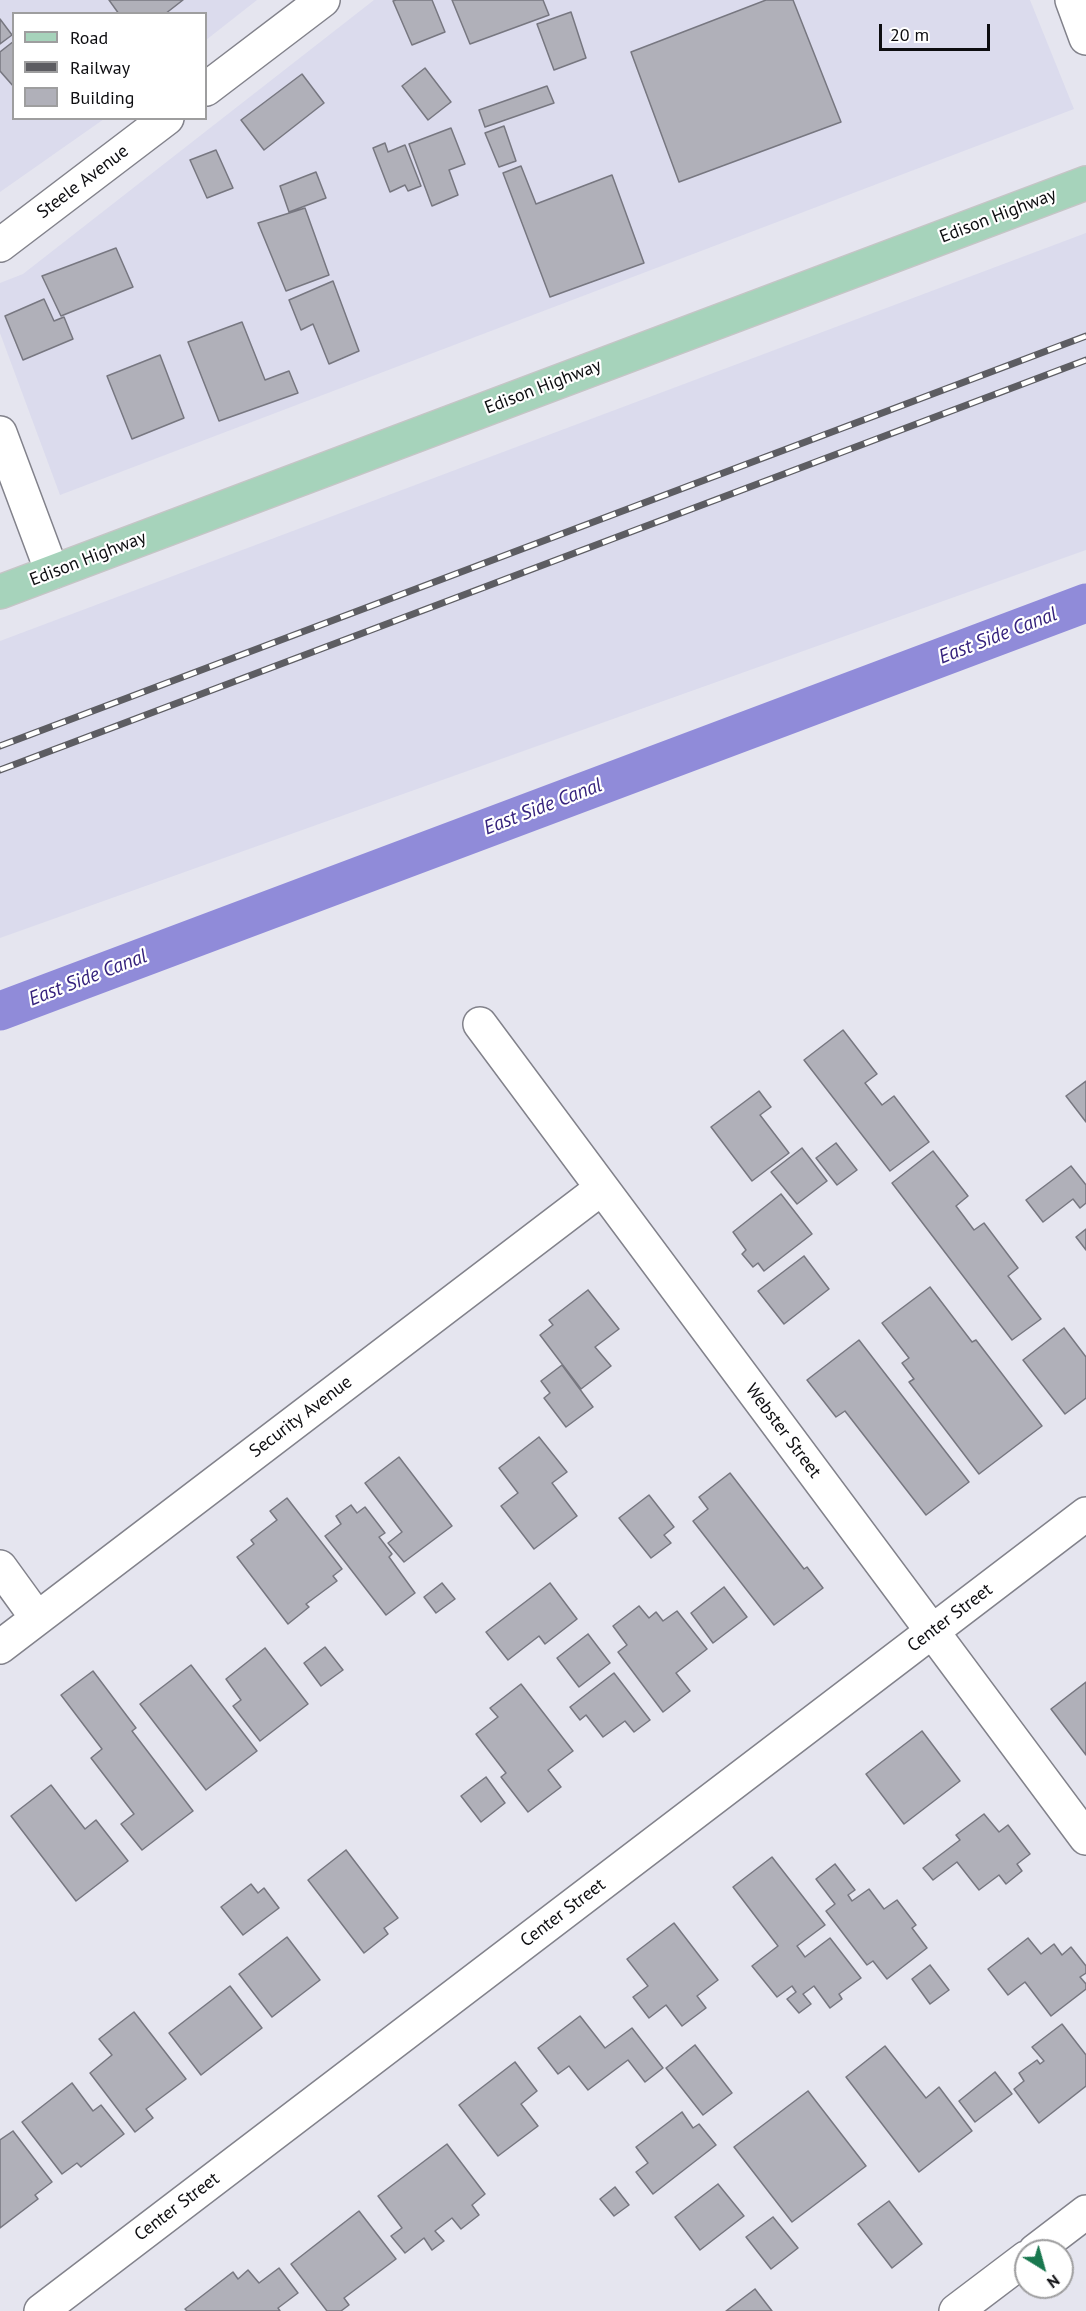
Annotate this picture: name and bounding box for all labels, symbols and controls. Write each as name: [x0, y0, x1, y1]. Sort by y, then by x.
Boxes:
legend: [12, 12, 207, 120]
scale bar: [882, 12, 993, 50]
text: 20 m: [890, 23, 929, 46]
text: Road: [70, 26, 108, 49]
text: Railway: [70, 56, 130, 79]
text: Building: [70, 86, 134, 109]
street label: Steele Avenue: [33, 141, 133, 223]
street label: Edison Highway: [937, 184, 1059, 248]
street label: Edison Highway: [482, 355, 604, 419]
street label: Edison Highway: [27, 527, 149, 591]
water label: East Side Canal: [935, 602, 1061, 670]
water label: East Side Canal: [480, 773, 606, 841]
water label: East Side Canal: [25, 944, 151, 1012]
street label: Security Avenue: [245, 1371, 357, 1463]
street label: Webster Street: [741, 1380, 825, 1482]
street label: Center Street: [903, 1579, 997, 1657]
street label: Center Street: [516, 1874, 610, 1952]
street label: Center Street: [130, 2168, 224, 2246]
north arrow: [1014, 2239, 1074, 2299]
text: N: [1043, 2271, 1064, 2293]

